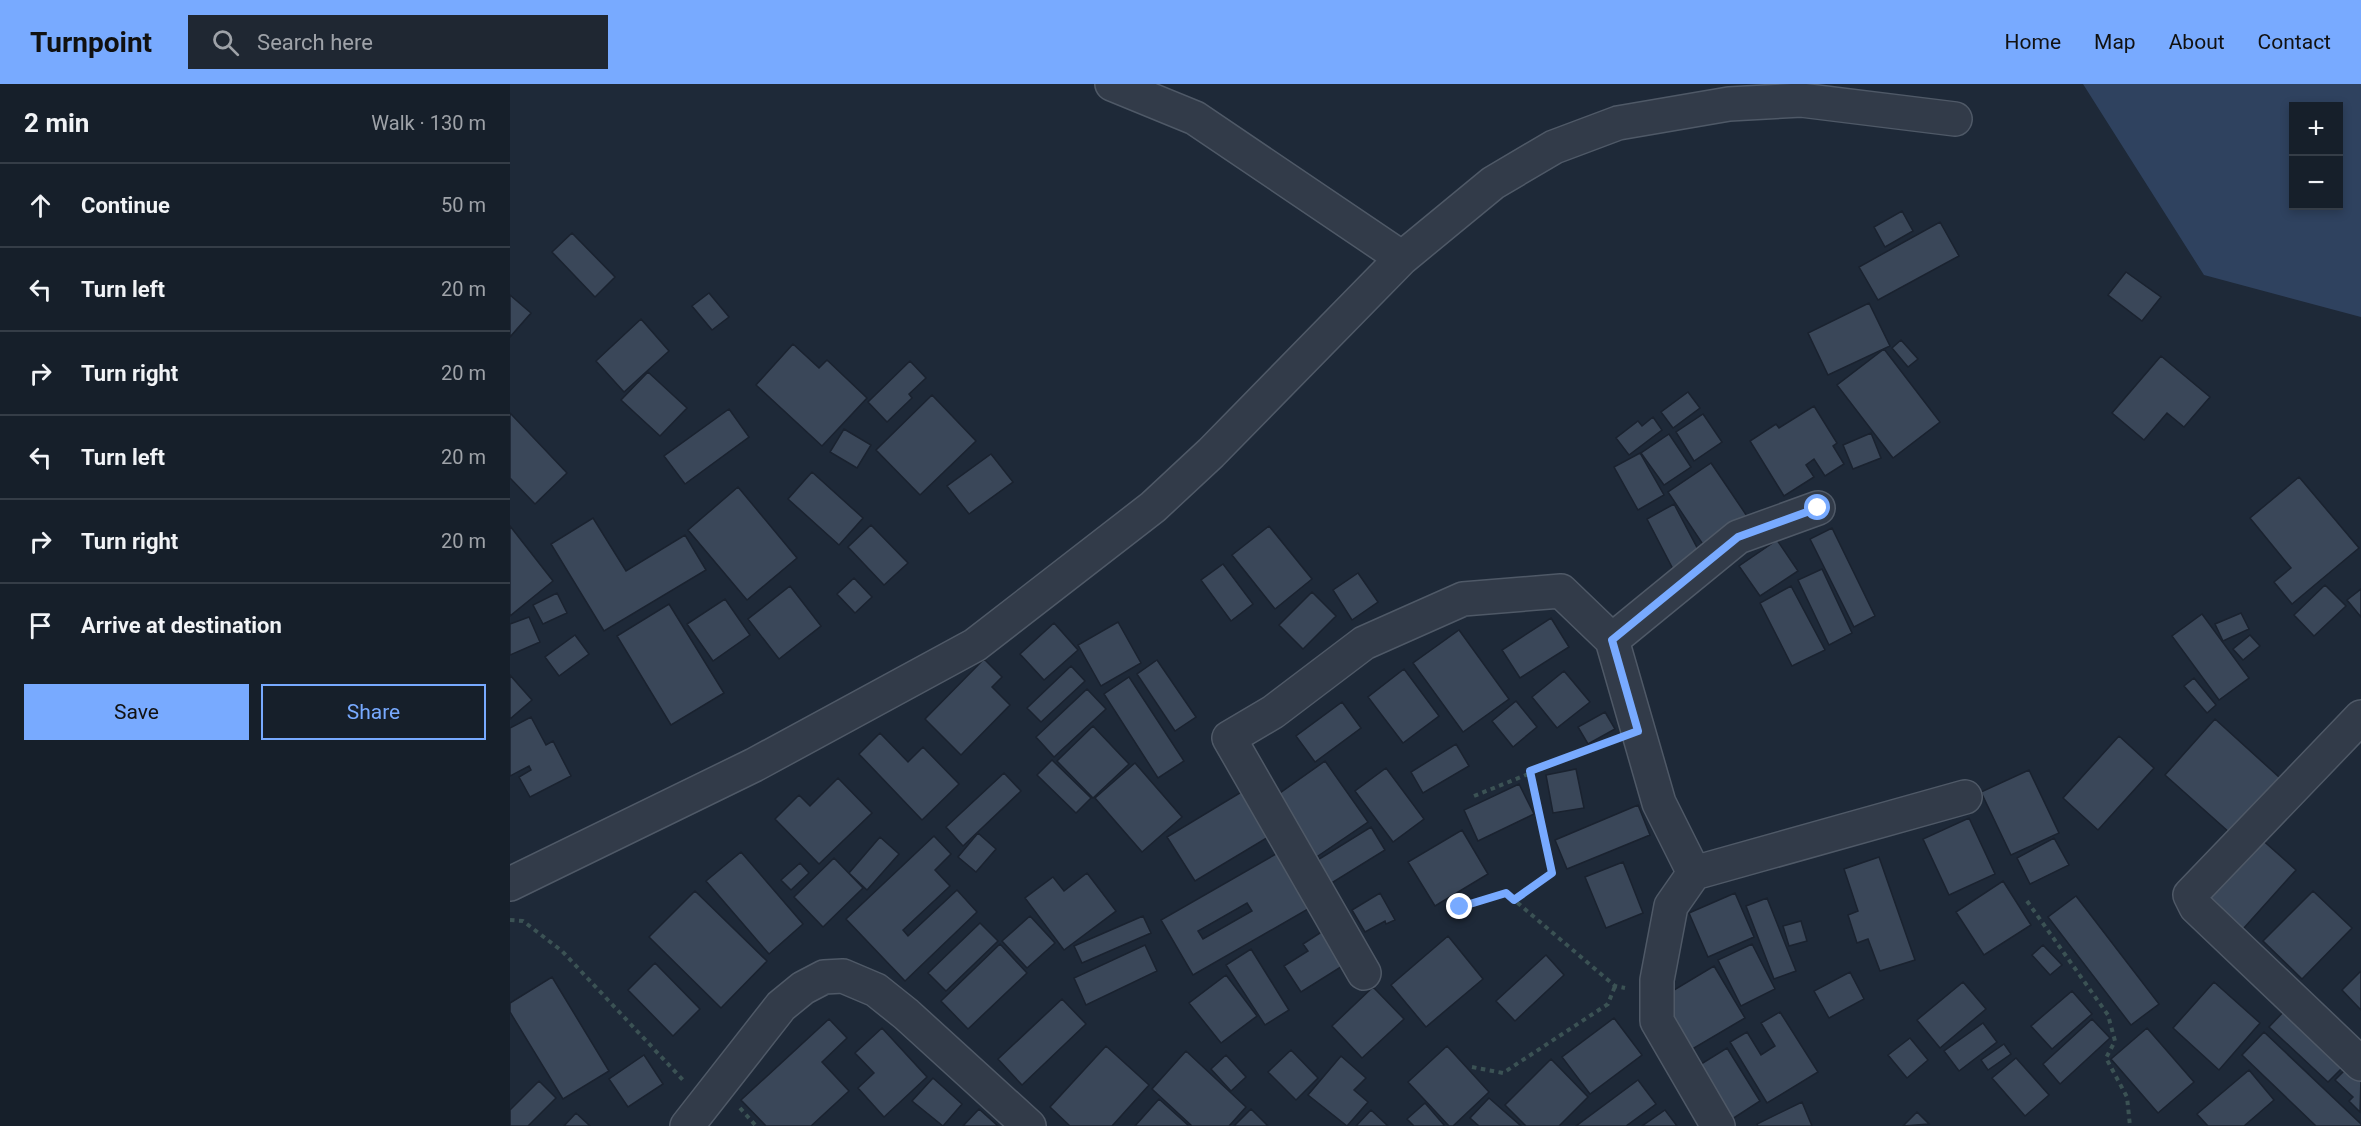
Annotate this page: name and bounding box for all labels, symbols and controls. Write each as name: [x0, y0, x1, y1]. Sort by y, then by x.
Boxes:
search box: [188, 15, 608, 69]
text: Turnpoint: [30, 26, 152, 59]
icon: search: [209, 26, 242, 59]
text: Search here: [257, 30, 373, 55]
text: Home: [2005, 30, 2061, 54]
text: Map: [2094, 30, 2136, 54]
text: About: [2169, 30, 2225, 54]
text: Contact: [2258, 30, 2331, 54]
map controls: [2289, 102, 2343, 210]
button: +: [2289, 102, 2343, 156]
text: 2 min: [24, 108, 89, 138]
text: Walk · 130 m: [371, 111, 486, 135]
button: −: [2289, 156, 2343, 210]
icon: ahead: [24, 189, 57, 222]
text: Continue: [81, 193, 170, 218]
text: 50 m: [441, 193, 486, 217]
icon: left: [24, 273, 57, 306]
text: Turn left: [81, 277, 165, 302]
text: 20 m: [441, 277, 486, 301]
icon: right: [24, 357, 57, 390]
text: Turn right: [81, 361, 178, 386]
text: 20 m: [441, 361, 486, 385]
icon: left: [24, 441, 57, 474]
text: Turn left: [81, 445, 165, 470]
text: 20 m: [441, 445, 486, 469]
route start: [1804, 494, 1830, 520]
icon: right: [24, 525, 57, 558]
text: Turn right: [81, 529, 178, 554]
text: 20 m: [441, 529, 486, 553]
icon: arrive: [24, 609, 57, 642]
text: Arrive at destination: [81, 613, 282, 638]
button: Save: [24, 684, 249, 740]
button: Share: [261, 684, 486, 740]
route end: [1446, 893, 1472, 919]

